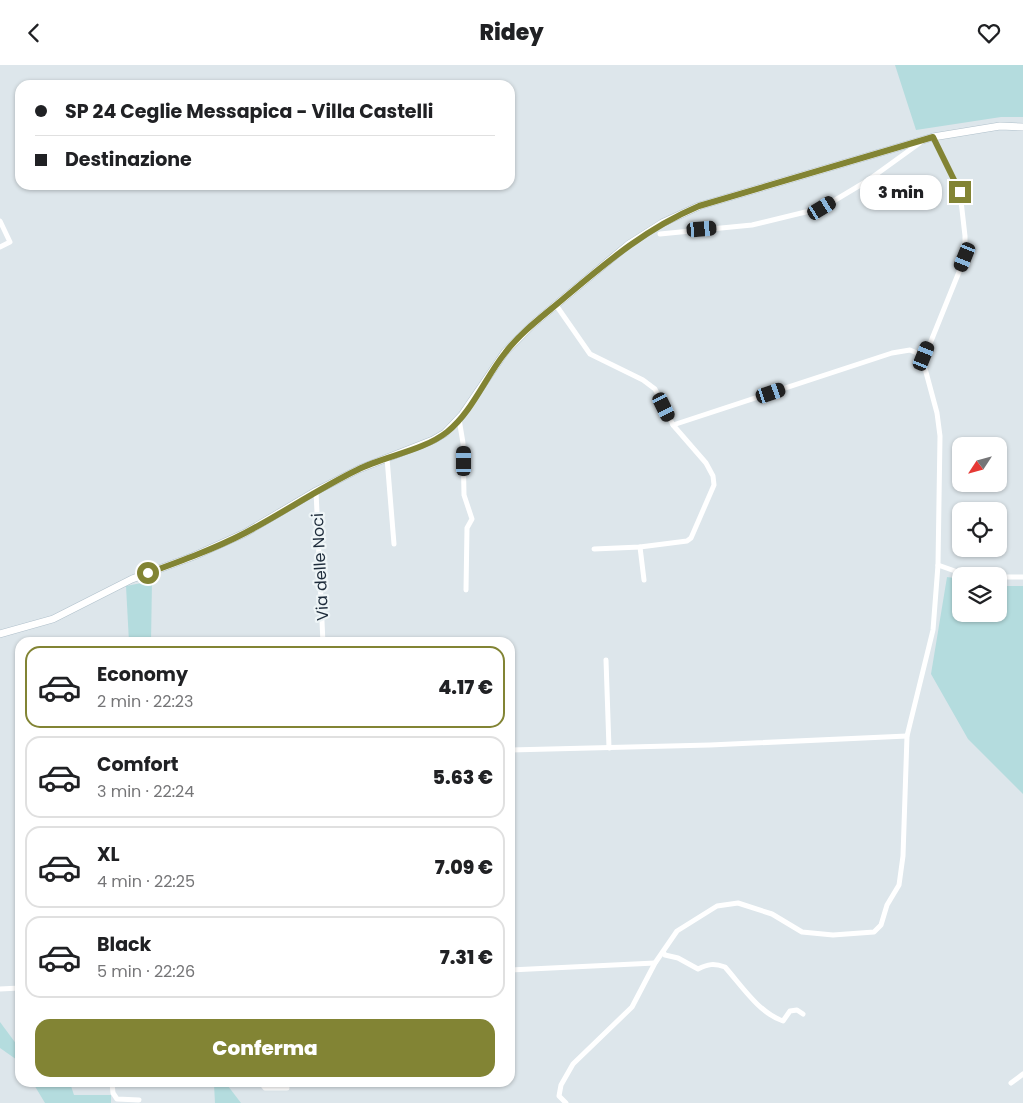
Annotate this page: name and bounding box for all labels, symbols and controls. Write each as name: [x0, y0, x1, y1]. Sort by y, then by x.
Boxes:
text: Ridey: [479, 17, 544, 48]
icon: back: [20, 19, 48, 47]
icon: heart: [975, 19, 1003, 47]
text: SP 24 Ceglie Messapica - Villa Castelli: [65, 98, 433, 125]
text: Destinazione: [65, 146, 192, 173]
callout: 3 min: [860, 175, 942, 209]
text: 3 min: [878, 181, 924, 204]
route end: [949, 181, 971, 203]
car: [805, 194, 838, 222]
car: [686, 220, 717, 238]
car: [952, 240, 977, 274]
car: [911, 339, 936, 373]
car: [754, 381, 787, 405]
car: [650, 390, 677, 424]
north arrow: [952, 437, 1008, 493]
map controls: [952, 437, 1007, 622]
car: [456, 446, 471, 476]
button: locate: [952, 502, 1007, 557]
street label: Via delle Noci: [306, 513, 334, 621]
route start: [137, 562, 159, 584]
button: layers: [952, 567, 1007, 622]
text: Economy: [97, 661, 188, 688]
icon: car: [37, 665, 82, 710]
text: 4.17 €: [438, 674, 493, 701]
text: 2 min · 22:23: [97, 690, 194, 713]
text: Comfort: [97, 751, 179, 778]
icon: car: [37, 755, 82, 800]
text: 5.63 €: [432, 764, 493, 791]
text: 3 min · 22:24: [97, 780, 194, 803]
text: XL: [97, 841, 120, 868]
icon: car: [37, 845, 82, 890]
text: 7.09 €: [435, 854, 493, 881]
text: 4 min · 22:25: [97, 870, 195, 893]
text: Black: [97, 931, 151, 958]
icon: car: [37, 935, 82, 980]
text: 7.31 €: [440, 944, 493, 971]
text: 5 min · 22:26: [97, 960, 195, 983]
button: Conferma: [35, 1019, 495, 1077]

